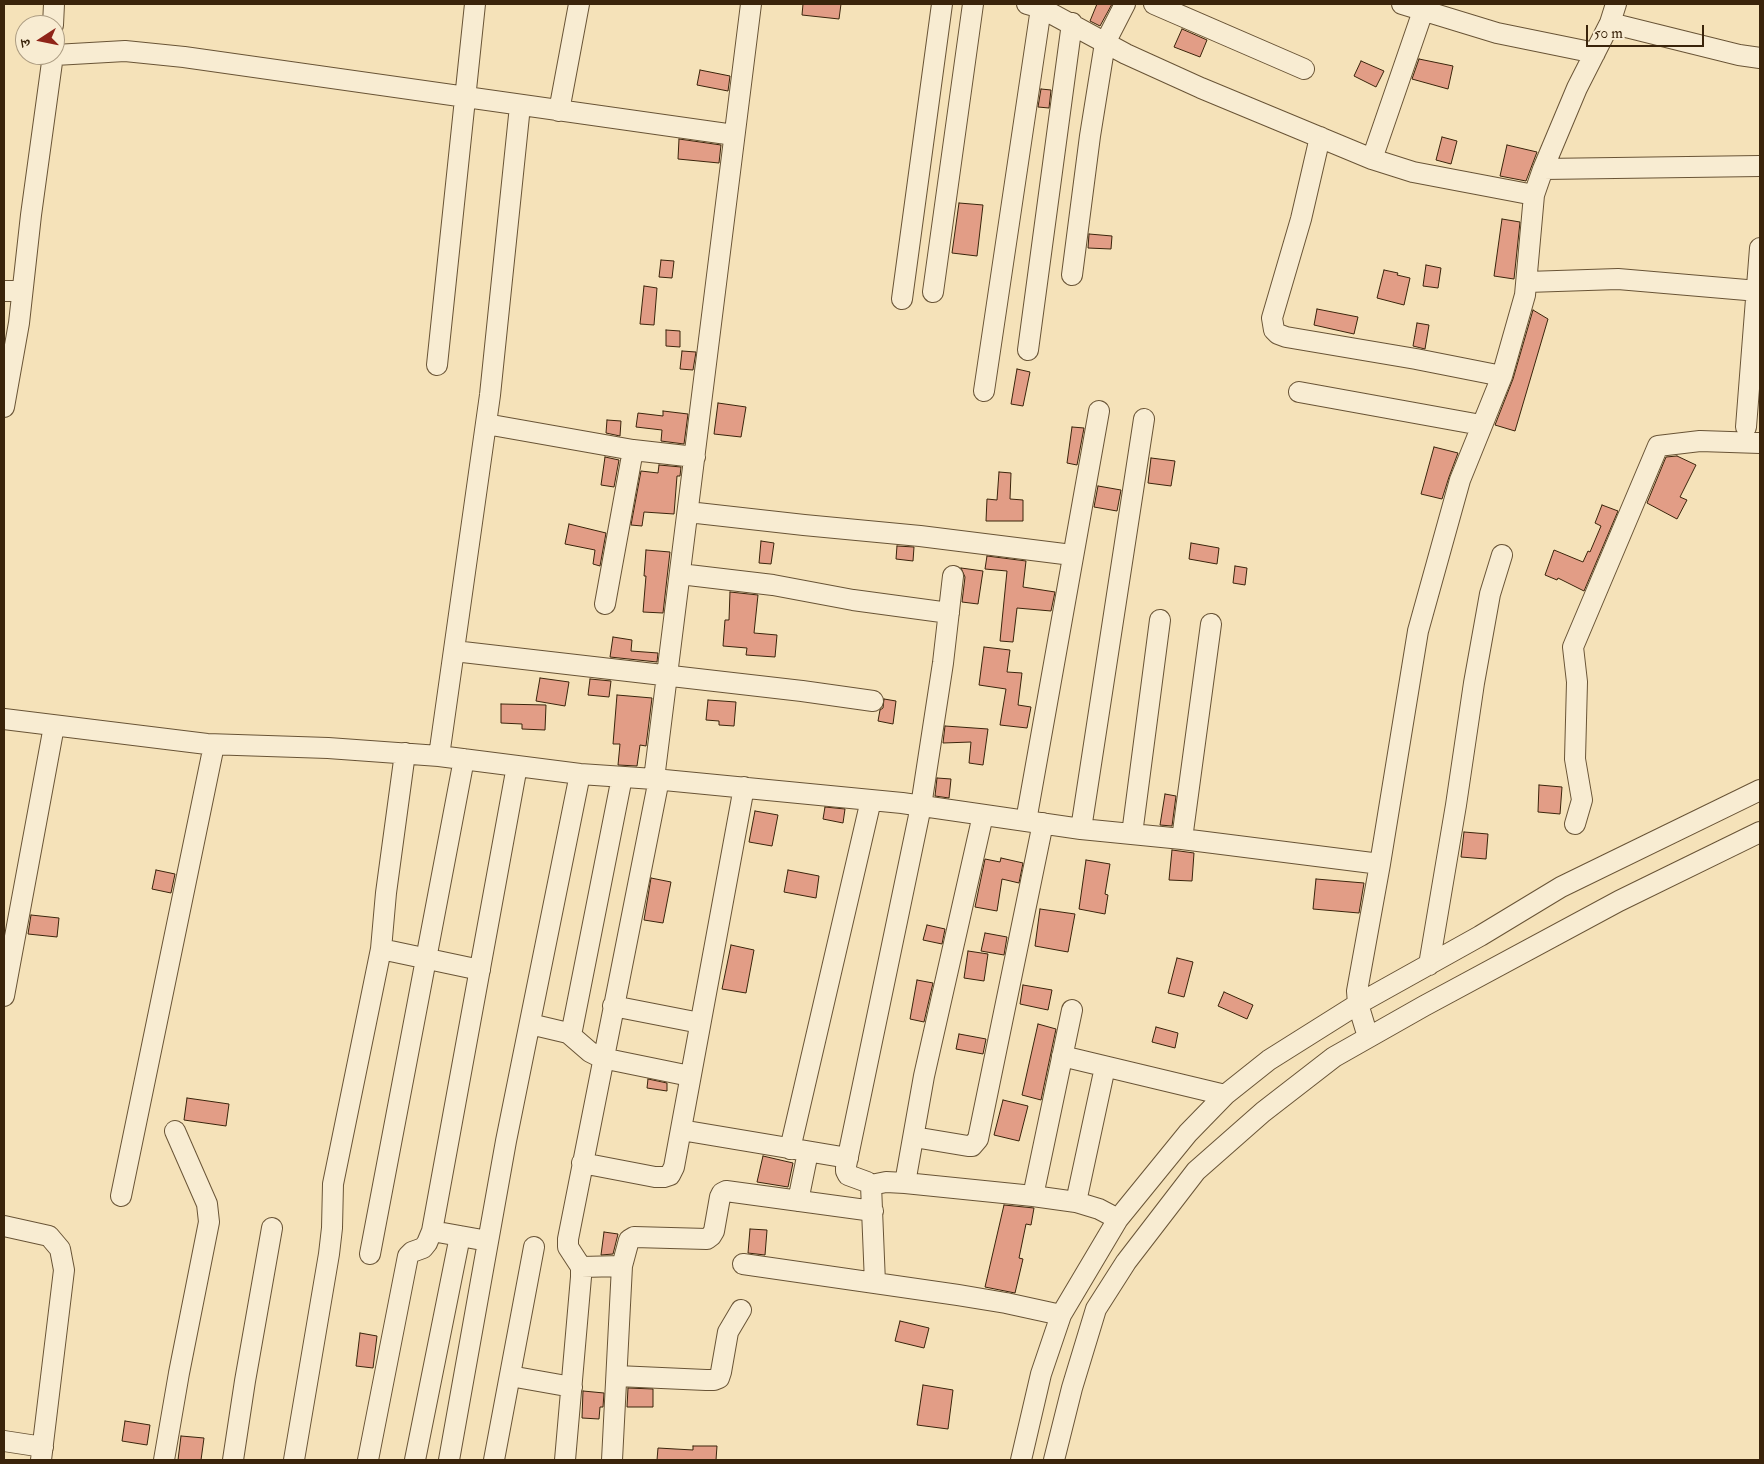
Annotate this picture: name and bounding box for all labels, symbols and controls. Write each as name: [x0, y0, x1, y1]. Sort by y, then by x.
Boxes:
north arrow: [15, 15, 65, 65]
scale bar: [1589, 15, 1706, 47]
text: 50 m: [1594, 24, 1623, 43]
text: उ: [17, 38, 35, 48]

